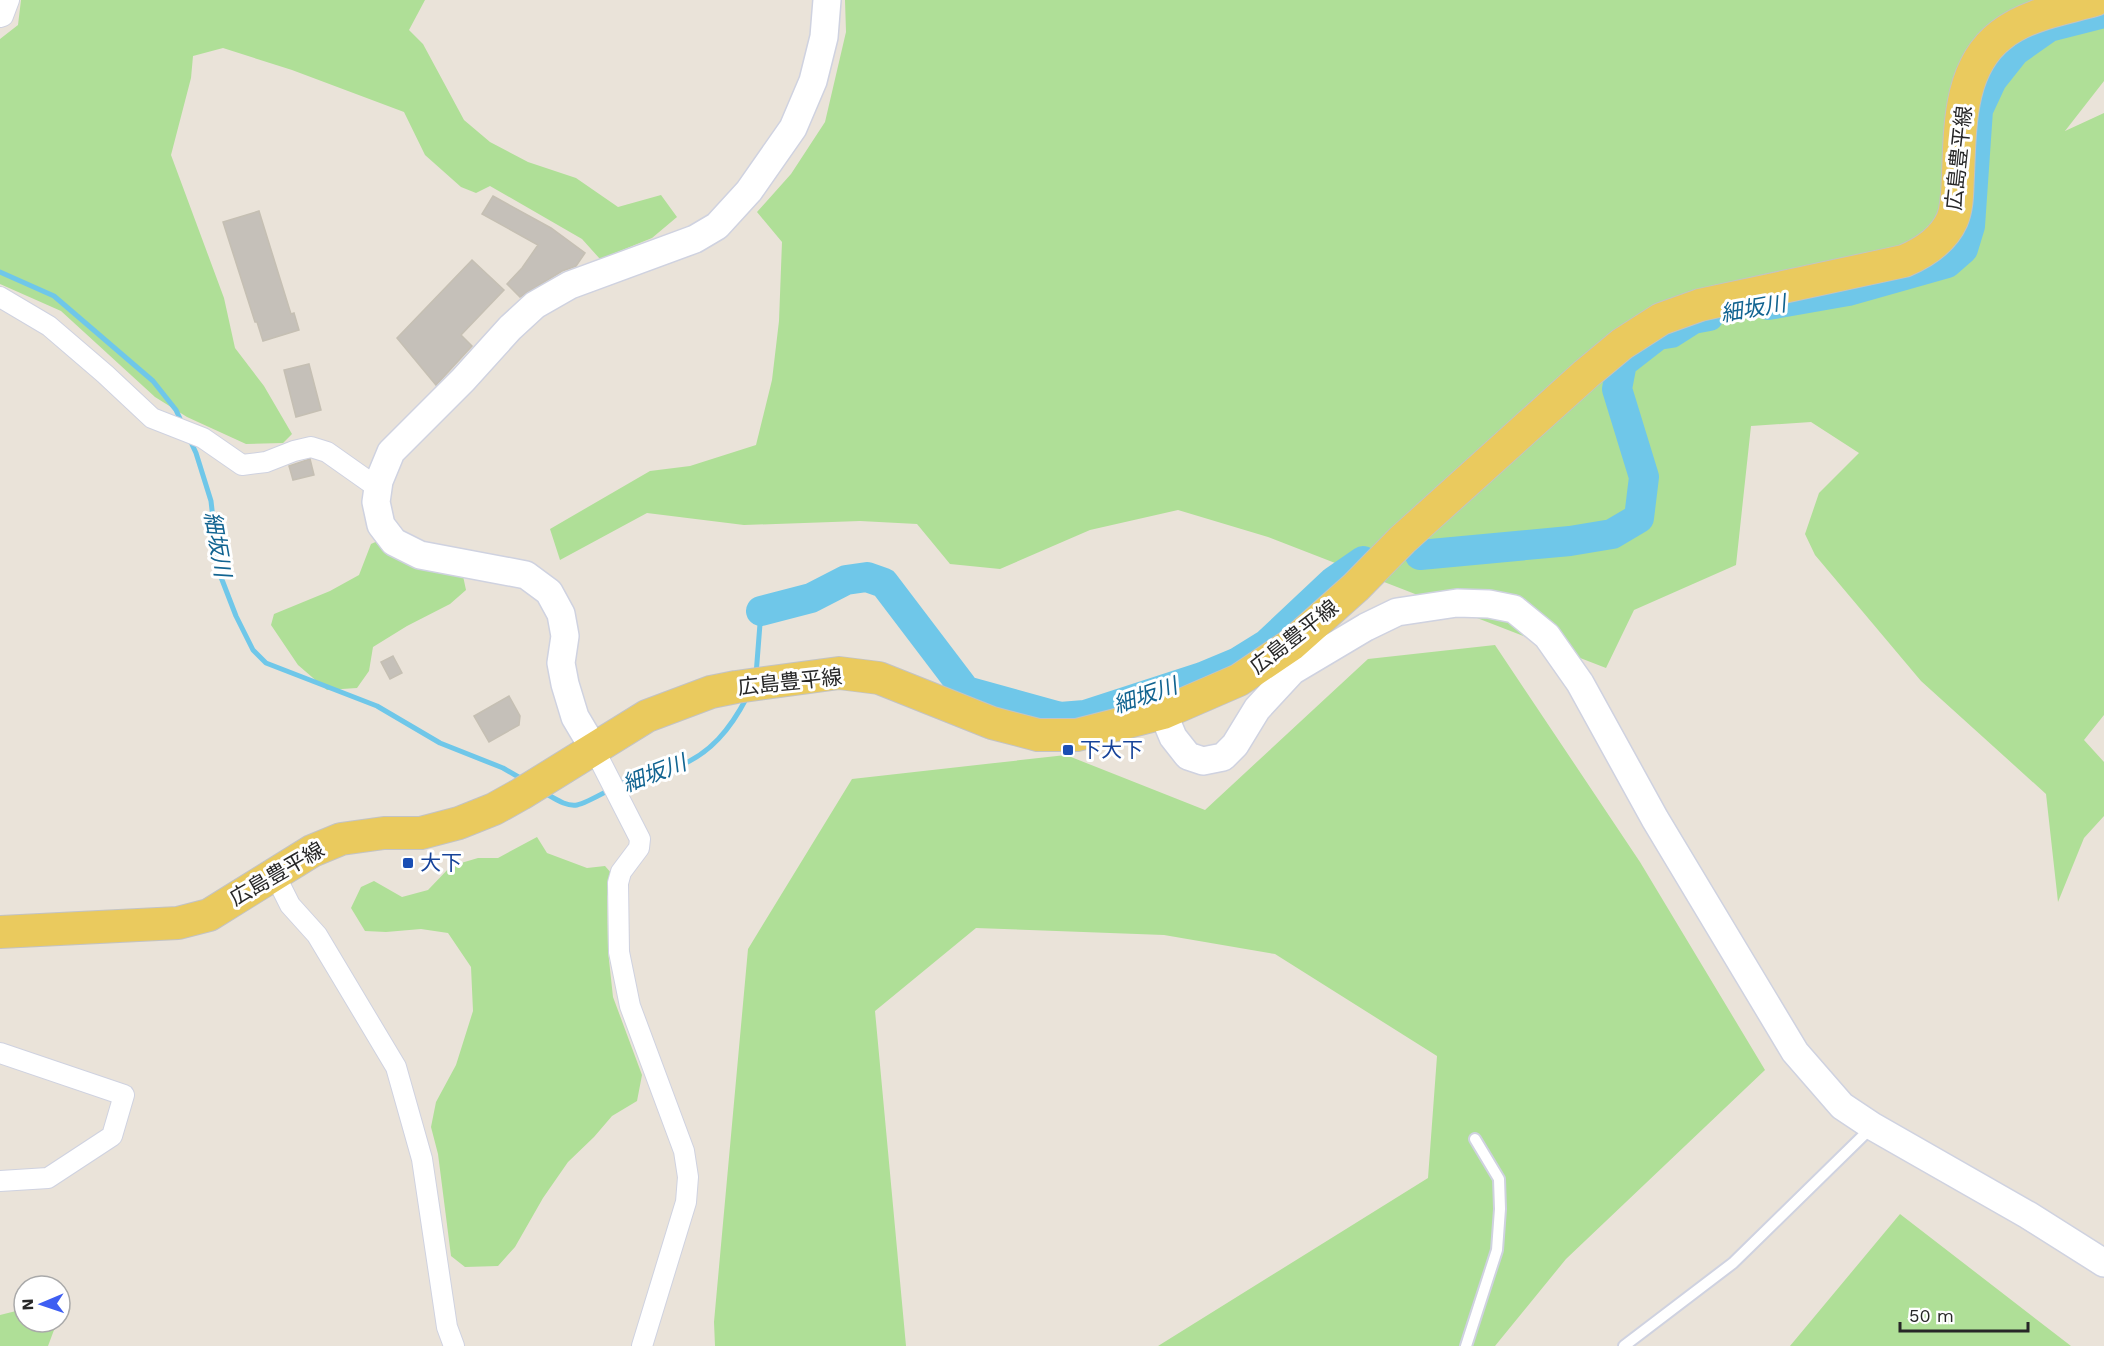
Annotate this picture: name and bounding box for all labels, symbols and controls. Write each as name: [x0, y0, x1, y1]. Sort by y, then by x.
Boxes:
street label: 広島豊平線: [1941, 104, 1976, 211]
water label: 細坂川: [1718, 290, 1790, 327]
water label: 細坂川: [199, 509, 236, 581]
street label: 広島豊平線: [1245, 594, 1343, 679]
street label: 広島豊平線: [736, 664, 843, 699]
water label: 細坂川: [1110, 672, 1182, 718]
place label: 下大下: [1080, 737, 1143, 762]
marker: 下大下: [1061, 743, 1075, 757]
water label: 細坂川: [619, 749, 691, 797]
street label: 広島豊平線: [225, 836, 328, 911]
place label: 大下: [420, 850, 462, 875]
marker: 大下: [401, 856, 415, 870]
north arrow: [12, 1274, 72, 1334]
scale bar: [1900, 1295, 2028, 1333]
text: N: [18, 1298, 37, 1311]
text: 50 m: [1909, 1305, 1954, 1326]

